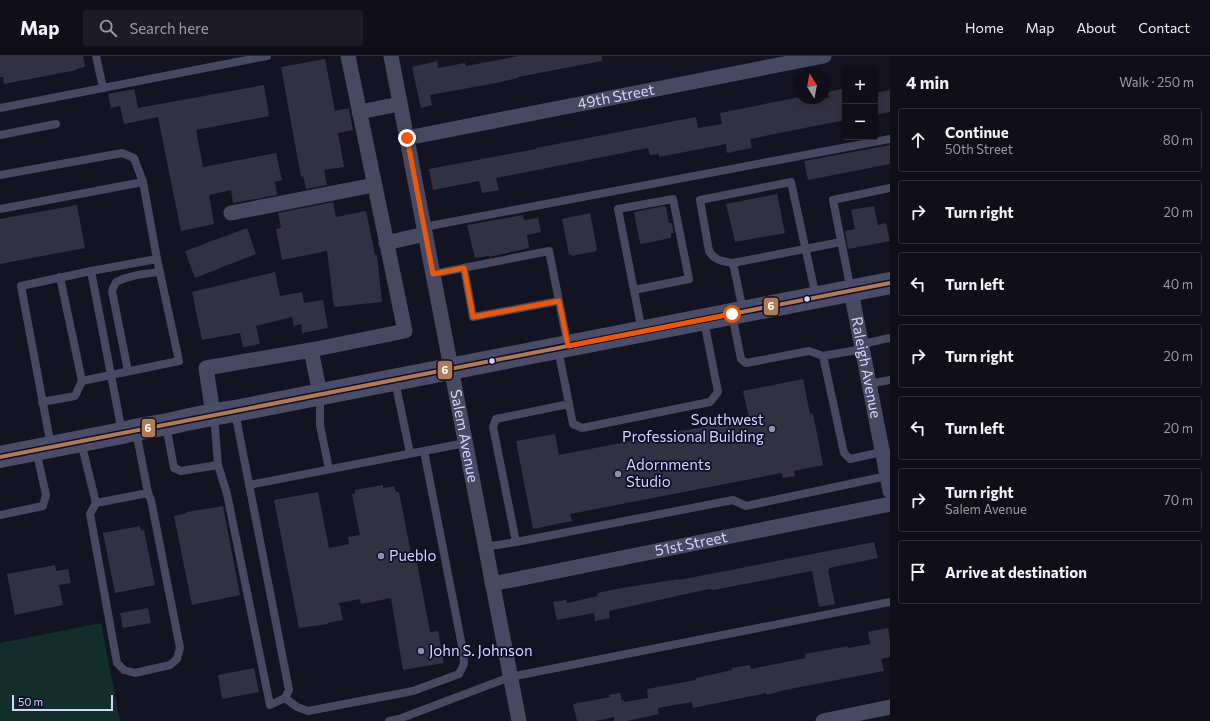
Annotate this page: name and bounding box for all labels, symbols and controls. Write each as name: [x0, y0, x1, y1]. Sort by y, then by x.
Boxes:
search box: [83, 10, 363, 46]
text: Map: [20, 16, 59, 39]
icon: search: [97, 17, 119, 39]
text: Search here: [129, 19, 209, 37]
text: Home: [965, 19, 1004, 36]
text: Map: [1026, 19, 1054, 36]
text: About: [1076, 19, 1116, 36]
text: Contact: [1138, 19, 1190, 36]
north arrow: [794, 68, 830, 104]
map controls: [842, 68, 878, 140]
button: +: [842, 68, 878, 104]
text: 4 min: [906, 72, 949, 93]
text: Walk · 250 m: [1119, 74, 1194, 90]
street label: 49th Street: [576, 80, 656, 112]
button: −: [842, 104, 878, 140]
text: Continue: [945, 123, 1009, 141]
route end: [398, 129, 416, 147]
icon: ahead: [907, 129, 929, 151]
text: 80 m: [1163, 132, 1193, 148]
text: 50th Street: [945, 141, 1013, 157]
icon: right: [907, 201, 929, 223]
text: Turn right: [945, 203, 1014, 221]
text: 20 m: [1164, 204, 1193, 220]
icon: left: [907, 273, 929, 295]
text: Turn left: [945, 275, 1004, 293]
text: 40 m: [1163, 276, 1193, 292]
unlabelled marker: [802, 294, 812, 304]
line badge: 6: [763, 297, 779, 316]
text: 6: [768, 299, 775, 312]
route start: [723, 305, 741, 323]
street label: Raleigh Avenue: [848, 315, 886, 420]
icon: right: [907, 345, 929, 367]
text: Turn right: [945, 347, 1014, 365]
text: 20 m: [1164, 348, 1193, 364]
unlabelled marker: [487, 356, 497, 366]
line badge: 6: [437, 360, 453, 380]
text: 6: [442, 363, 449, 376]
street label: Salem Avenue: [447, 388, 483, 484]
place label: Southwest Professional Building: [622, 410, 764, 445]
icon: left: [907, 417, 929, 439]
line badge: 6: [141, 418, 156, 438]
text: Turn left: [945, 419, 1004, 437]
text: 20 m: [1164, 420, 1193, 436]
text: 6: [145, 421, 152, 434]
marker: Southwest Professional Building: [767, 424, 777, 434]
place label: Adornments Studio: [626, 455, 711, 490]
marker: Adornments Studio: [613, 469, 623, 479]
text: Turn right: [945, 483, 1014, 501]
icon: right: [907, 489, 929, 511]
text: 70 m: [1164, 492, 1193, 508]
text: Salem Avenue: [945, 501, 1027, 517]
street label: 51st Street: [653, 527, 729, 559]
place label: Pueblo: [389, 546, 436, 564]
marker: Pueblo: [376, 551, 386, 561]
icon: arrive: [907, 561, 929, 583]
text: Arrive at destination: [945, 563, 1087, 581]
place label: John S. Johnson: [429, 641, 533, 659]
marker: John S. Johnson: [416, 646, 426, 656]
scale bar: [12, 693, 113, 712]
text: 50 m: [18, 695, 43, 708]

